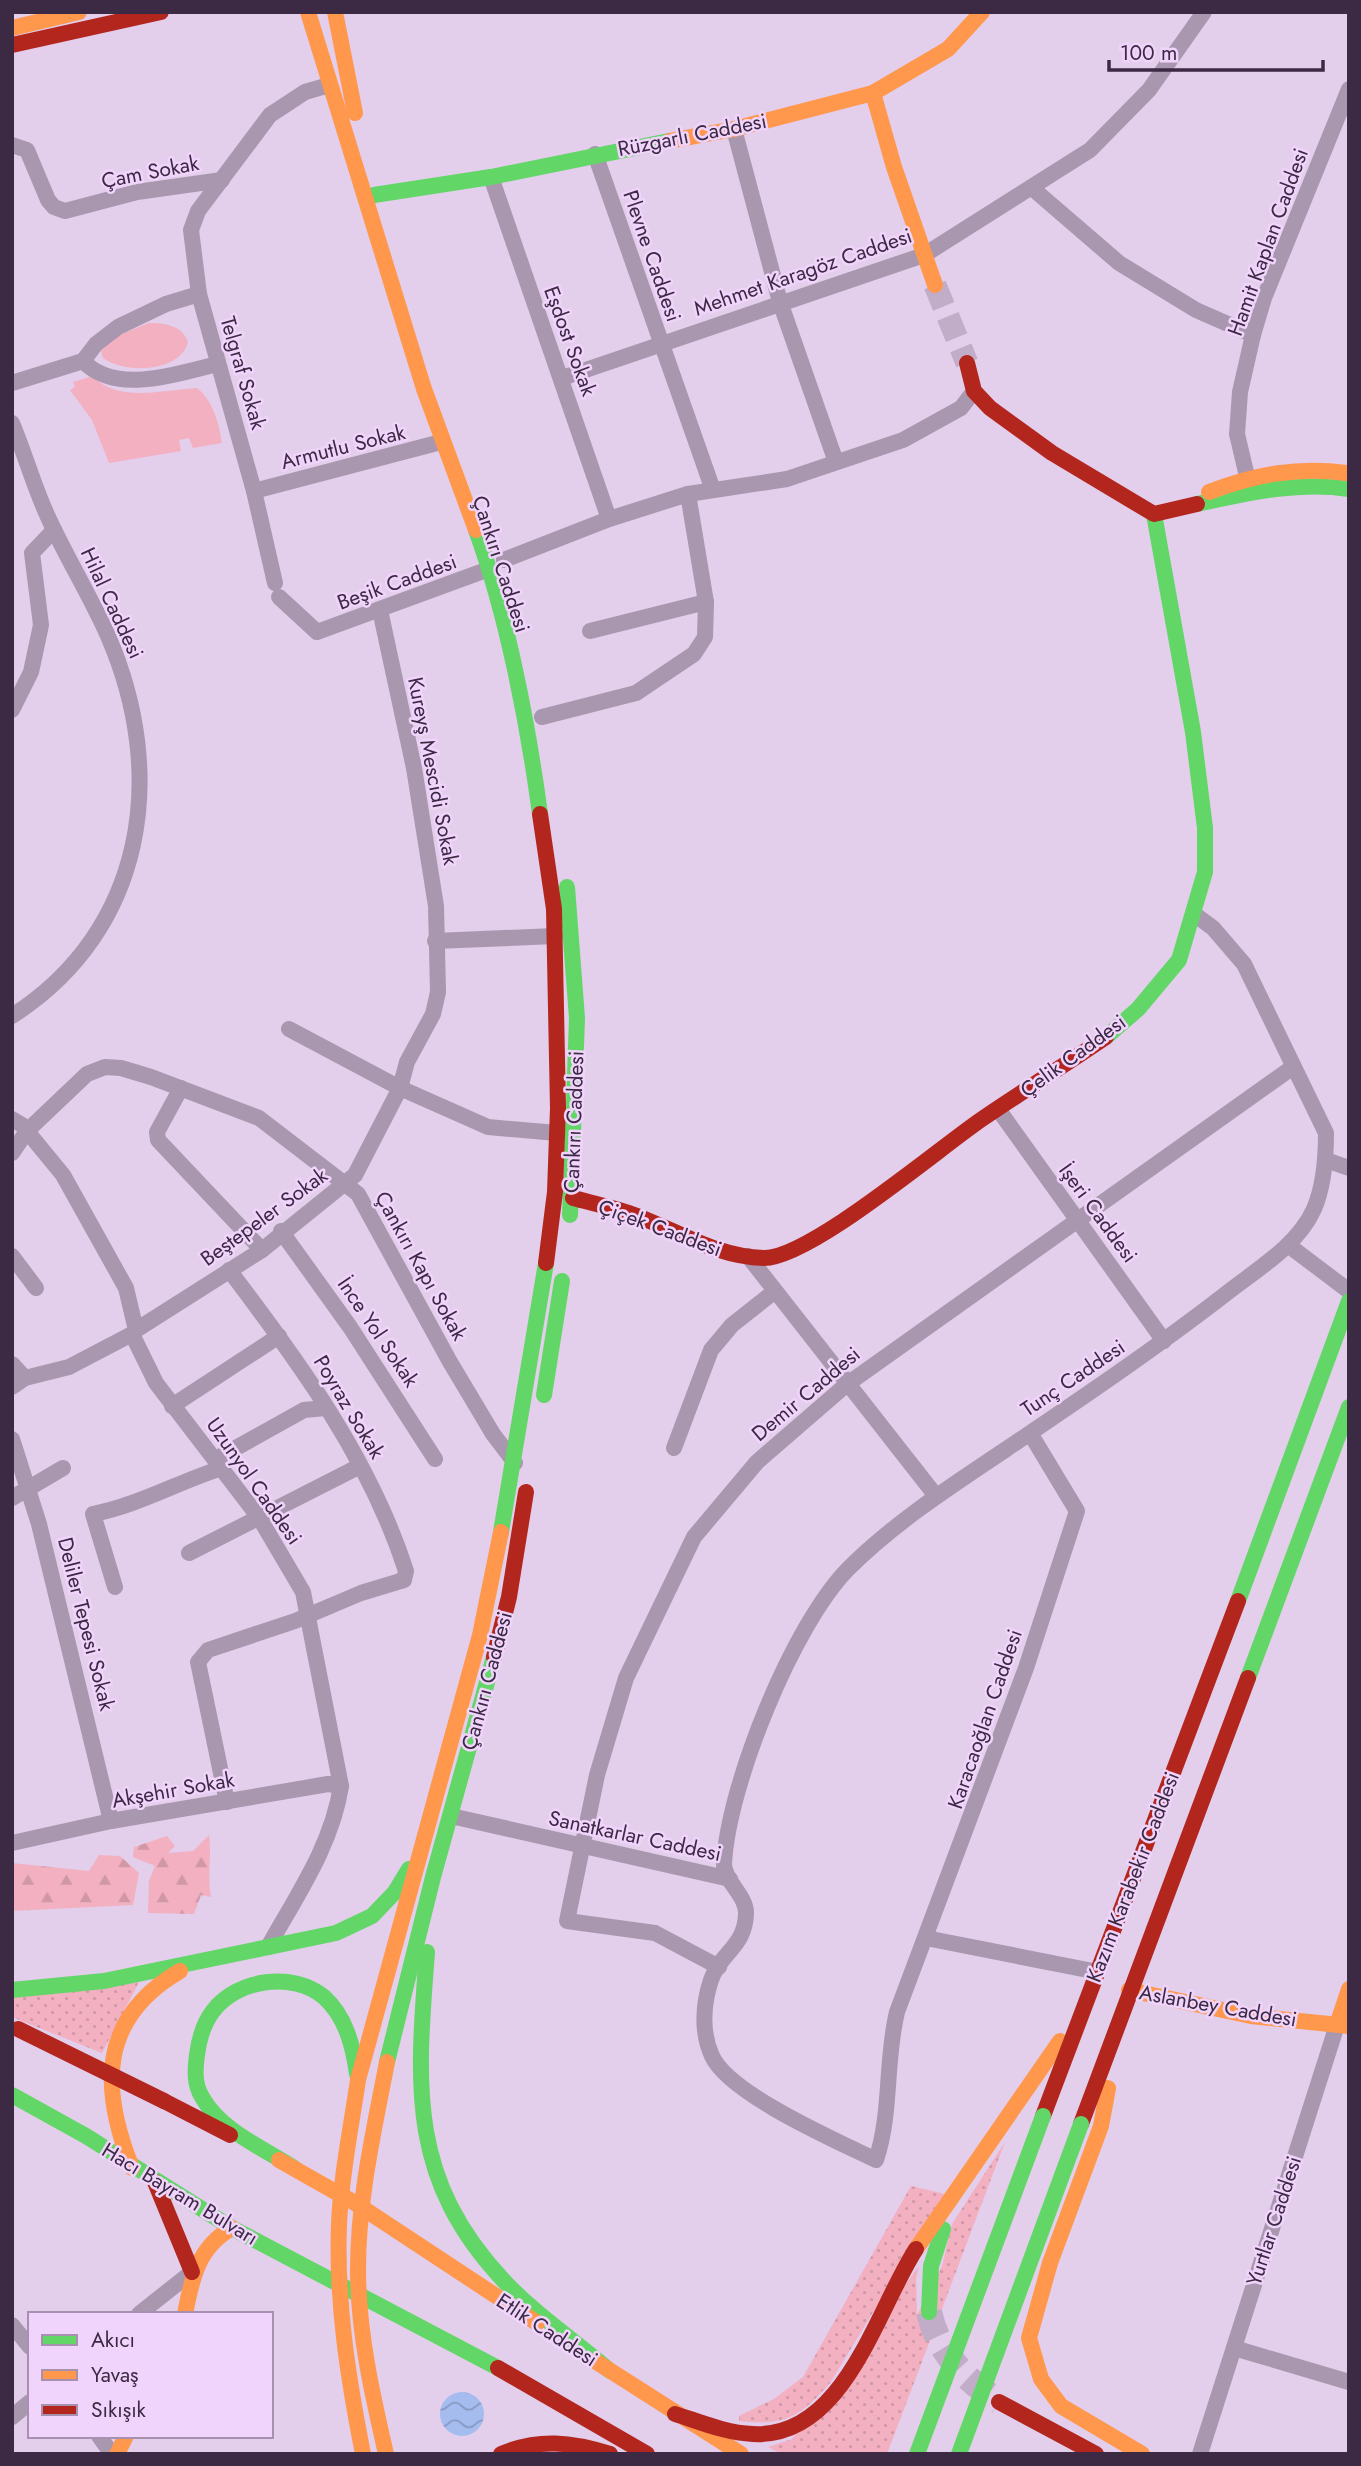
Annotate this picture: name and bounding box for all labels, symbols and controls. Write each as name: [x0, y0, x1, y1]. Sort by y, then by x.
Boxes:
scale bar: [1109, 28, 1322, 72]
text: 100 m: [1120, 38, 1177, 68]
street label: Rüzgarlı Caddesi: [615, 106, 769, 164]
street label: Hamit Kaplan Caddesi: [1220, 144, 1316, 340]
street label: Çam Sokak: [99, 148, 202, 196]
street label: Plevne Caddesi: [615, 186, 689, 326]
street label: Mehmet Karagöz Caddesi: [690, 221, 916, 323]
street label: Eşdost Sokak: [536, 282, 604, 401]
street label: Telgraf Sokak: [213, 313, 274, 434]
street label: Armutlu Sokak: [278, 417, 409, 477]
street label: Çankırı Caddesi: [465, 492, 537, 636]
street label: Hilal Caddesi: [73, 542, 151, 664]
street label: Beşik Caddesi: [333, 546, 461, 618]
street label: Kureyş Mescidi Sokak: [400, 675, 466, 868]
street label: Çelik Caddesi: [1014, 1007, 1132, 1105]
street label: Çankırı Caddesi: [557, 1050, 591, 1194]
street label: İşeri Caddesi: [1052, 1157, 1144, 1269]
street label: Beştepeler Sokak: [194, 1160, 334, 1273]
street label: Çankırı Kapı Sokak: [368, 1186, 475, 1347]
street label: Çiçek Caddesi: [594, 1192, 726, 1264]
street label: İnce Yol Sokak: [330, 1271, 426, 1394]
street label: Tunç Caddesi: [1015, 1332, 1131, 1424]
street label: Demir Caddesi: [745, 1340, 867, 1448]
street label: Poyraz Sokak: [306, 1350, 392, 1465]
street label: Uzunyol Caddesi: [199, 1411, 309, 1551]
street label: Deliler Tepesi Sokak: [50, 1534, 122, 1715]
street label: Çankırı Caddesi: [454, 1608, 520, 1754]
street label: Karacaoğlan Caddesi: [940, 1625, 1030, 1813]
street label: Akşehir Sokak: [109, 1764, 237, 1816]
street label: Kazım Karabekir Caddesi: [1079, 1767, 1187, 1987]
street label: Sanatkarlar Caddesi: [546, 1803, 724, 1869]
street label: Aslanbey Caddesi: [1137, 1977, 1299, 2035]
street label: Hacı Bayram Bulvarı: [96, 2135, 264, 2253]
street label: Yurtlar Caddesi: [1239, 2152, 1309, 2290]
street label: Etlik Caddesi: [490, 2286, 604, 2374]
legend: [28, 2312, 273, 2438]
text: Akıcı: [91, 2325, 135, 2355]
text: Yavaş: [91, 2360, 138, 2390]
text: Sıkışık: [91, 2395, 147, 2425]

